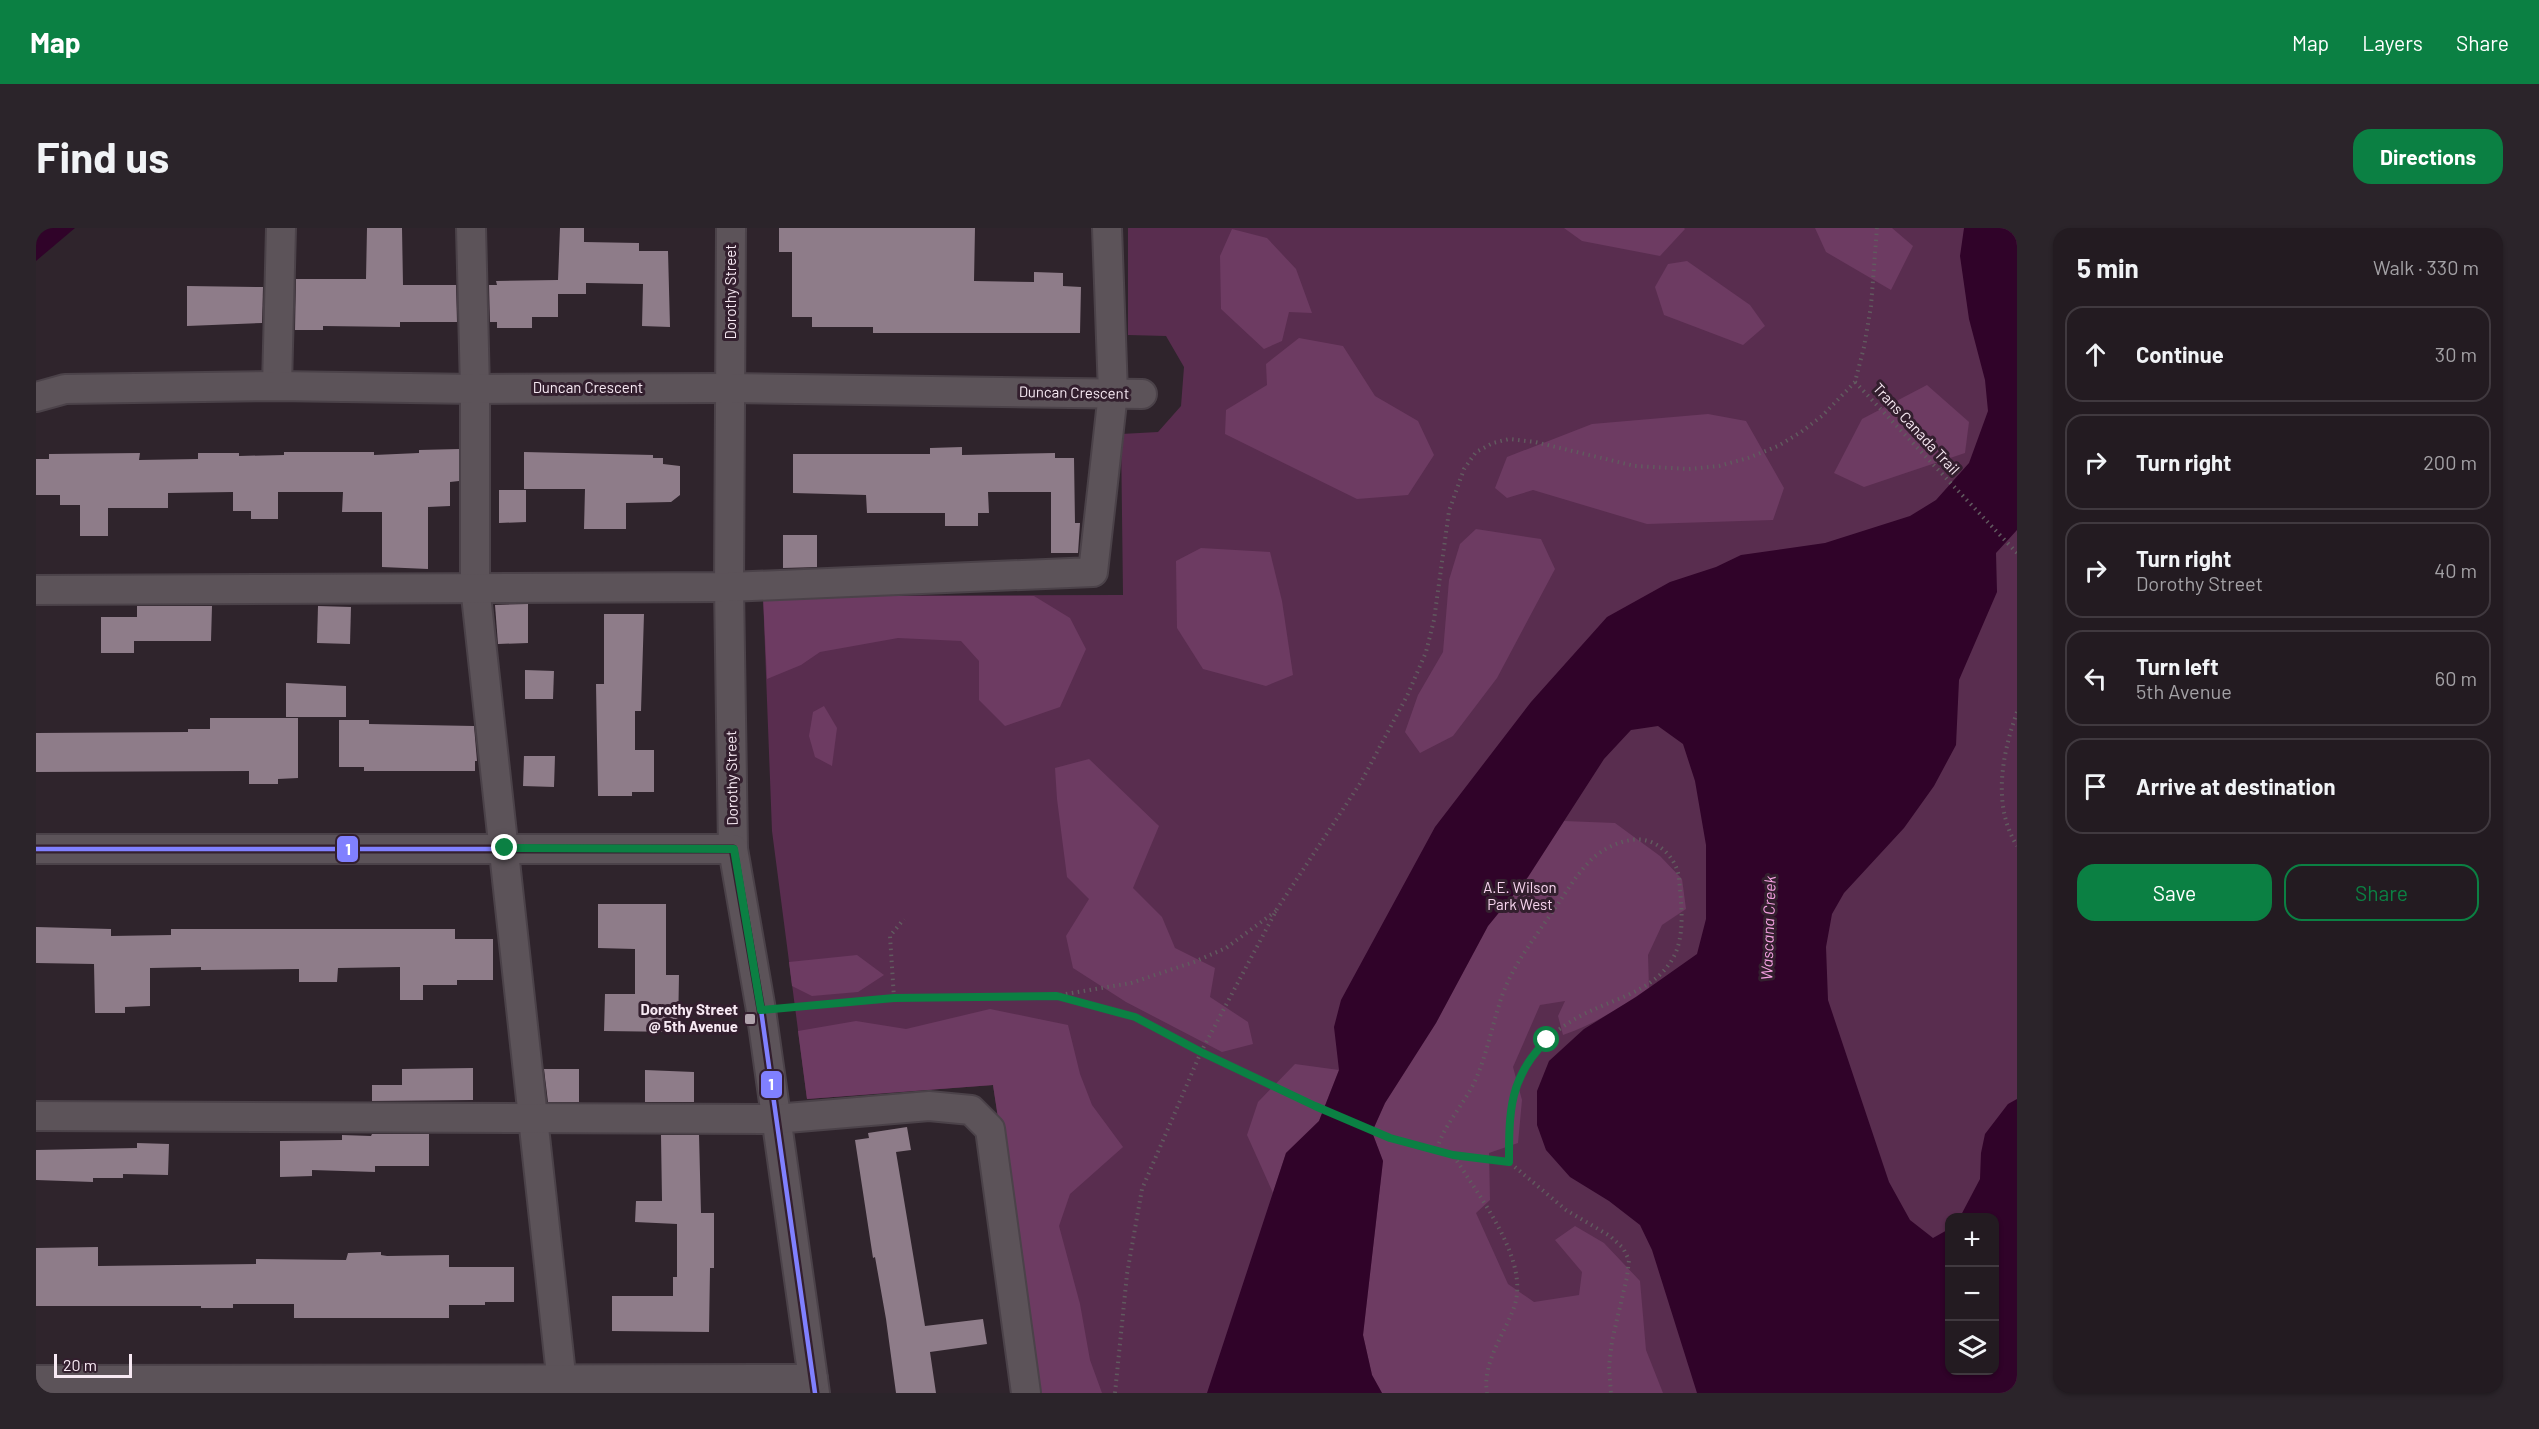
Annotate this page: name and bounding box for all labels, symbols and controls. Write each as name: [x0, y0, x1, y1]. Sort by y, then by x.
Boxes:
text: Map: [30, 25, 81, 59]
text: Map: [2292, 30, 2329, 55]
text: Layers: [2362, 30, 2423, 55]
text: Share: [2456, 30, 2509, 55]
button: Directions: [2353, 129, 2503, 184]
text: Find us: [36, 131, 169, 181]
street label: Dorothy Street: [721, 244, 739, 340]
text: 5 min: [2077, 252, 2139, 283]
text: Walk · 330 m: [2373, 255, 2479, 279]
icon: ahead: [2079, 338, 2112, 371]
text: Continue: [2136, 341, 2224, 367]
text: 30 m: [2435, 342, 2477, 366]
street label: Duncan Crescent: [533, 378, 643, 396]
street label: Trans Canada Trail: [1870, 379, 1964, 478]
street label: Duncan Crescent: [1019, 382, 1129, 402]
icon: right: [2079, 446, 2112, 479]
text: Turn right: [2136, 449, 2231, 475]
text: 200 m: [2423, 450, 2477, 474]
text: Turn right: [2136, 545, 2231, 571]
icon: right: [2079, 554, 2112, 587]
text: 40 m: [2434, 558, 2477, 582]
text: Dorothy Street: [2136, 571, 2263, 595]
text: Turn left: [2136, 653, 2219, 679]
icon: left: [2079, 662, 2112, 695]
text: 60 m: [2435, 666, 2477, 690]
text: 5th Avenue: [2136, 679, 2232, 703]
street label: Dorothy Street: [721, 730, 741, 826]
icon: arrive: [2079, 770, 2112, 803]
text: Arrive at destination: [2136, 773, 2335, 799]
route end: [491, 834, 517, 860]
line badge: 1: [336, 835, 359, 863]
text: 1: [345, 839, 351, 858]
button: Save: [2077, 864, 2272, 921]
button: Share: [2284, 864, 2479, 921]
water label: Wascana Creek: [1756, 875, 1779, 981]
park label: A.E. Wilson Park West: [1483, 878, 1557, 913]
place label: Dorothy Street @ 5th Avenue: [640, 1000, 738, 1035]
marker: Dorothy Street @ 5th Avenue: [743, 1012, 757, 1026]
route start: [1533, 1026, 1559, 1052]
line badge: 1: [760, 1070, 783, 1099]
text: 1: [768, 1074, 774, 1093]
map controls: [1945, 1213, 1999, 1375]
button: +: [1945, 1213, 1999, 1267]
button: −: [1945, 1267, 1999, 1321]
button: layers: [1945, 1321, 1999, 1375]
scale bar: [54, 1351, 132, 1378]
text: 20 m: [63, 1355, 97, 1374]

